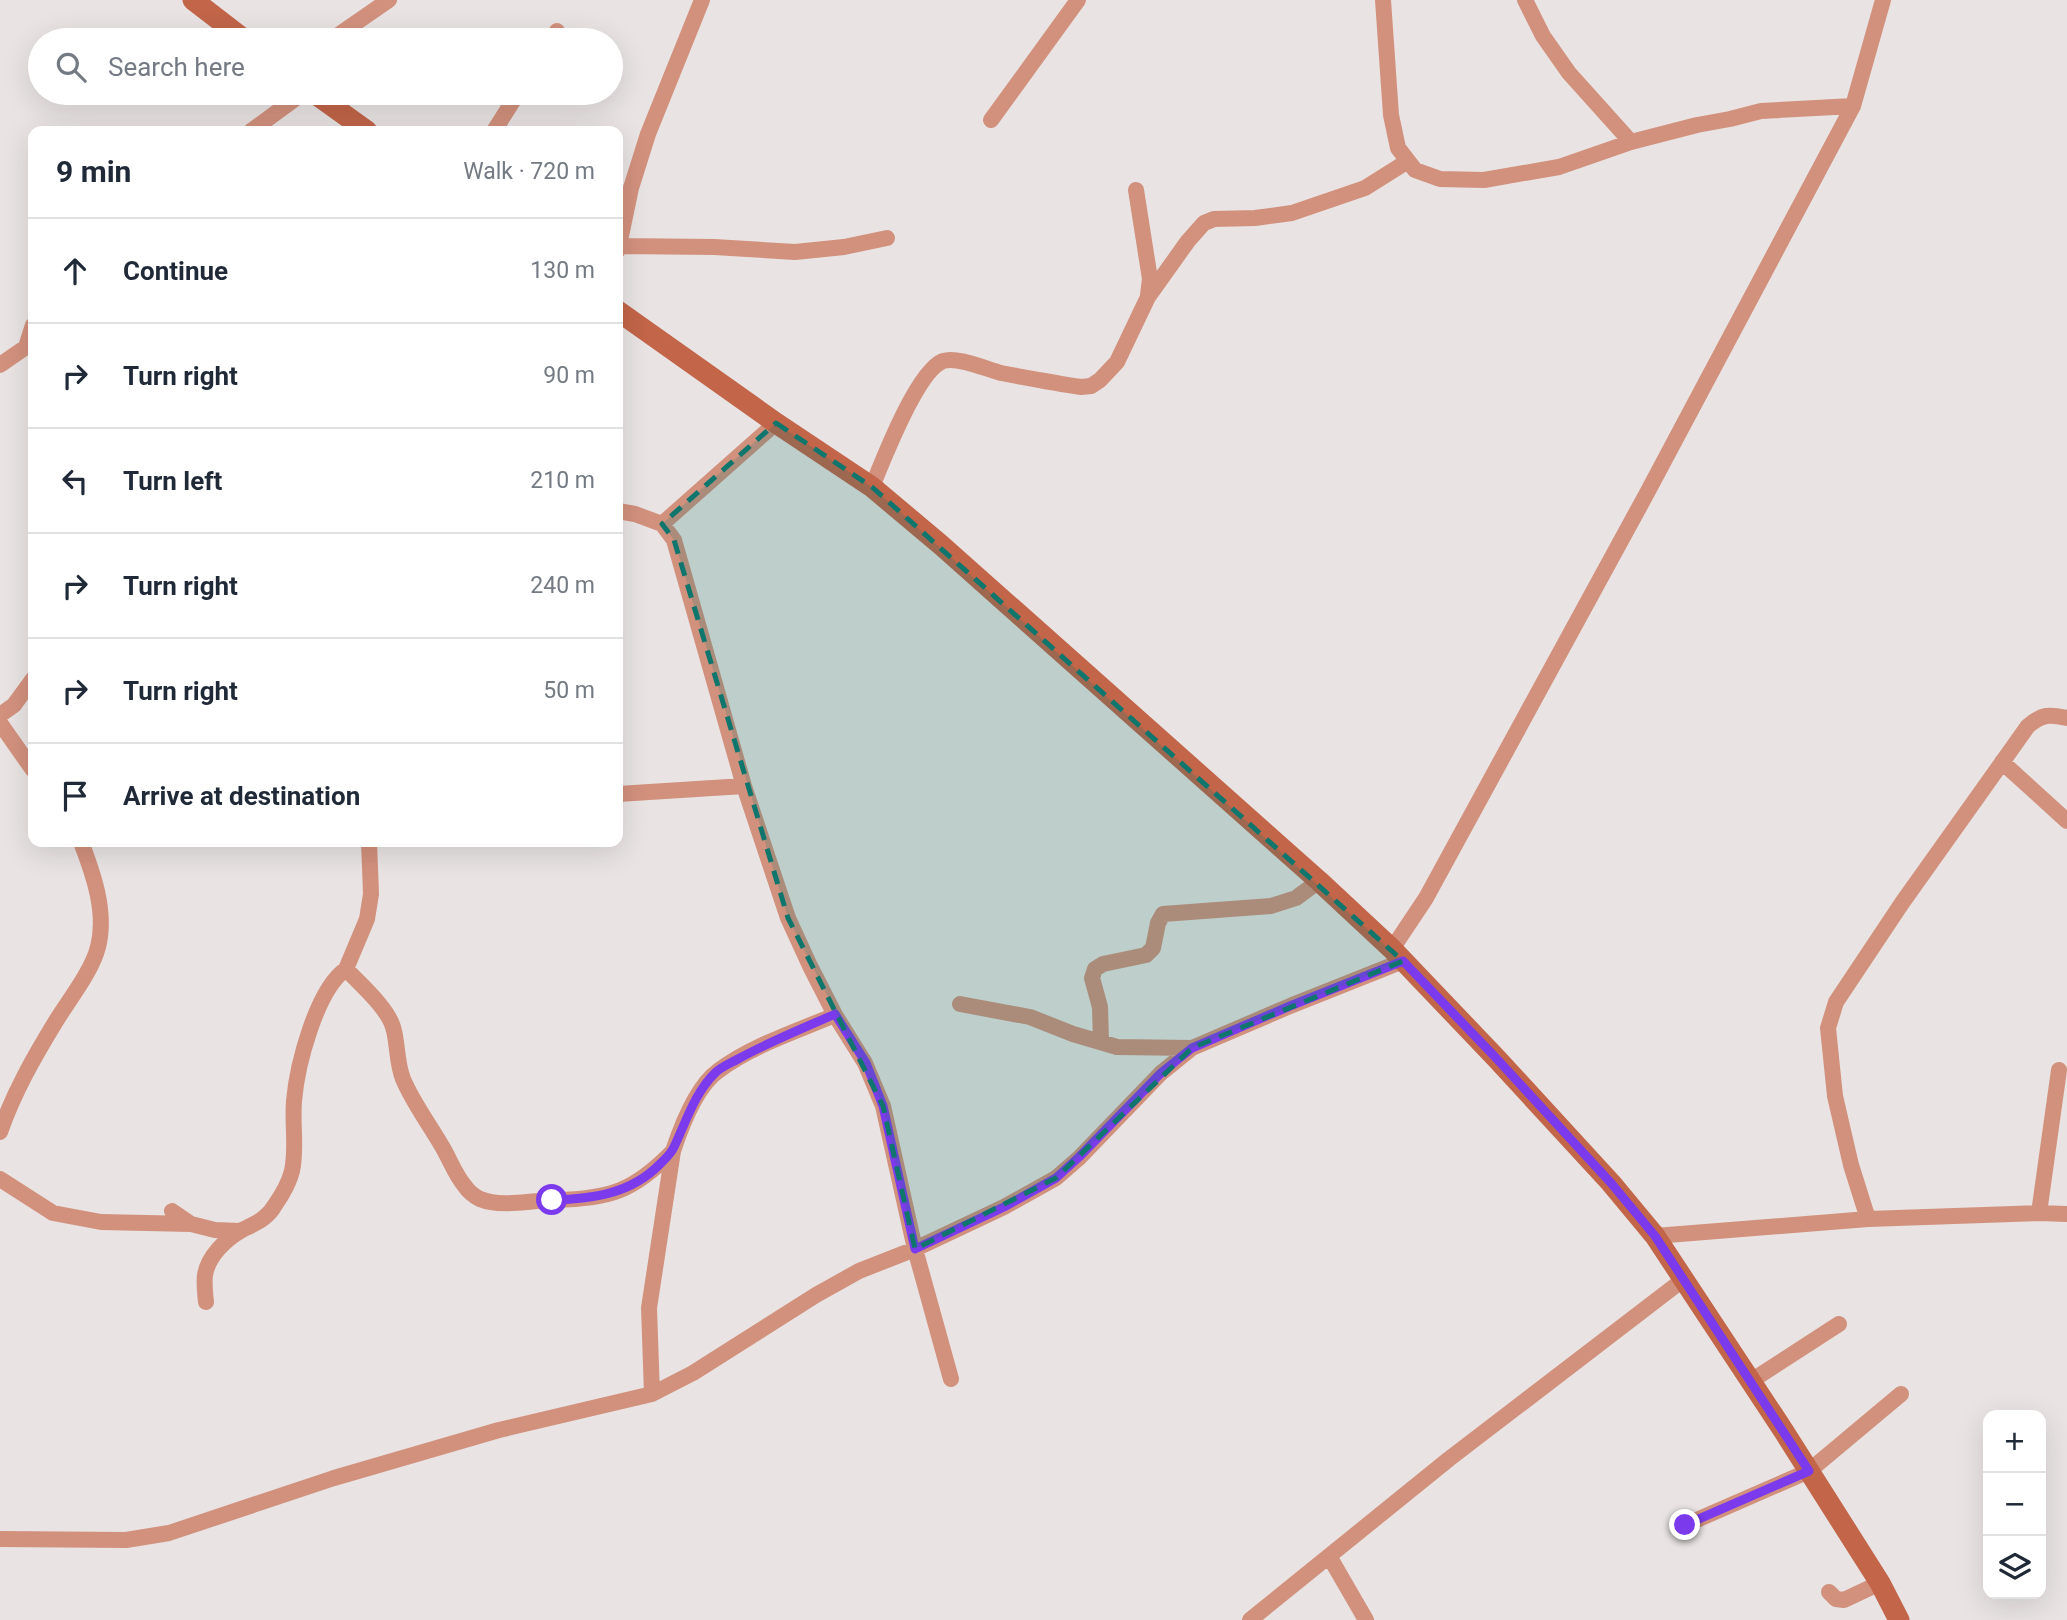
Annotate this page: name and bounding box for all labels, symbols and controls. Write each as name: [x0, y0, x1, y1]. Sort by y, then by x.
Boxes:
search box: [28, 28, 623, 105]
icon: search: [52, 48, 90, 86]
text: Search here: [108, 52, 245, 82]
text: 9 min: [56, 154, 131, 189]
text: Walk · 720 m: [463, 158, 595, 185]
icon: ahead: [56, 252, 94, 290]
text: Continue: [123, 256, 228, 286]
text: 130 m: [530, 257, 595, 284]
icon: right: [56, 357, 94, 395]
text: Turn right: [123, 361, 238, 391]
text: 90 m: [543, 362, 595, 389]
icon: left: [56, 462, 94, 500]
text: Turn left: [123, 466, 222, 496]
text: 210 m: [530, 467, 595, 494]
icon: right: [56, 567, 94, 605]
text: Turn right: [123, 571, 238, 601]
text: 240 m: [530, 572, 595, 599]
icon: right: [56, 672, 94, 710]
text: Turn right: [123, 676, 238, 706]
text: 50 m: [543, 677, 595, 704]
icon: arrive: [56, 777, 94, 815]
text: Arrive at destination: [123, 781, 360, 811]
route start: [536, 1184, 567, 1215]
map controls: [1983, 1410, 2046, 1599]
button: +: [1983, 1410, 2046, 1473]
button: −: [1983, 1473, 2046, 1536]
route end: [1669, 1509, 1700, 1540]
button: layers: [1983, 1536, 2046, 1599]

